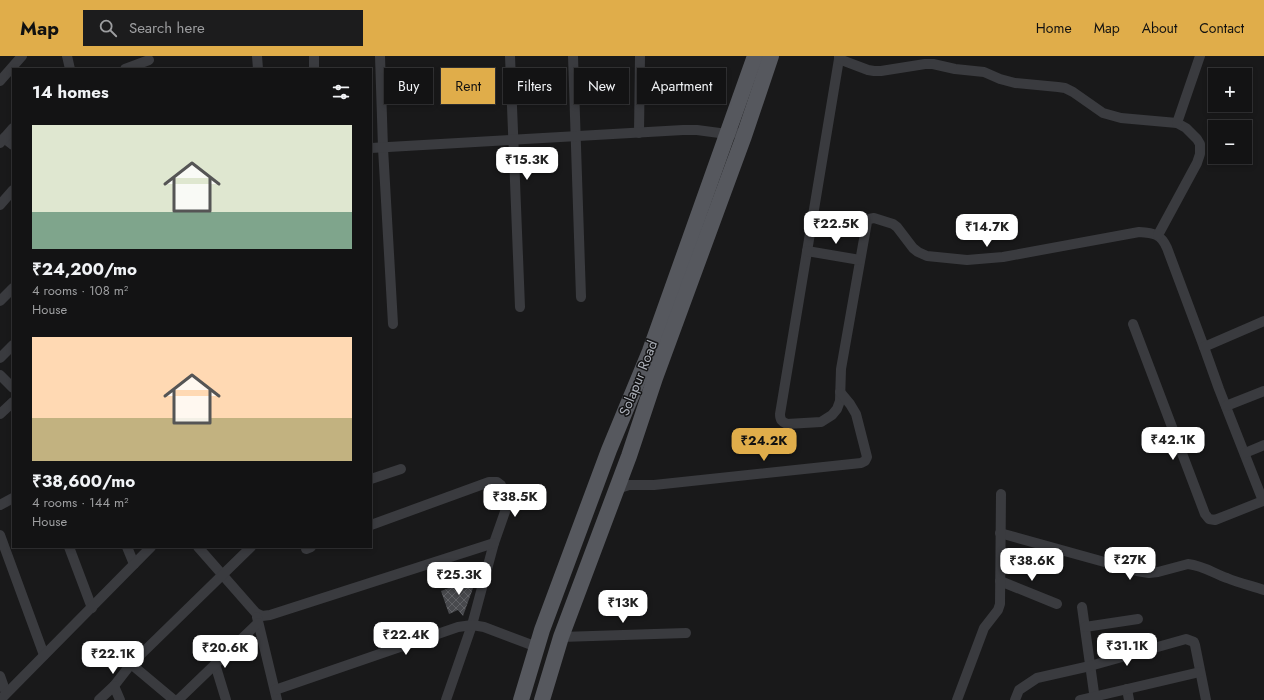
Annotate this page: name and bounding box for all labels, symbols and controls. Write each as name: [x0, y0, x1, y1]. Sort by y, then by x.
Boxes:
search box: [83, 10, 363, 46]
text: Map: [20, 15, 59, 42]
icon: search: [97, 17, 119, 39]
text: Search here: [129, 17, 205, 39]
text: Home: [1036, 18, 1072, 38]
text: Map: [1094, 18, 1120, 38]
text: About: [1142, 18, 1177, 38]
text: Contact: [1199, 18, 1244, 38]
chip: Buy: [384, 68, 433, 104]
chip: Rent: [441, 68, 495, 104]
chip: Filters: [503, 68, 566, 104]
chip: New: [574, 68, 629, 104]
chip: Apartment: [637, 68, 726, 104]
map controls: [1208, 68, 1252, 164]
button: +: [1208, 68, 1252, 112]
text: 14 homes: [32, 80, 109, 104]
icon: filters: [330, 81, 352, 103]
button: −: [1208, 120, 1252, 164]
pin: ₹15.3K: [494, 147, 560, 181]
text: ₹15.3K: [505, 150, 549, 169]
icon: home: [156, 151, 228, 223]
pin: ₹22.5K: [803, 211, 869, 245]
text: ₹22.5K: [813, 214, 859, 233]
pin: ₹14.7K: [954, 214, 1020, 248]
text: ₹14.7K: [965, 217, 1009, 236]
text: ₹24,200/mo: [32, 257, 137, 281]
text: 4 rooms · 108 m²: [32, 281, 128, 300]
text: House: [32, 300, 67, 319]
street label: Solapur Road: [614, 337, 662, 419]
icon: home: [156, 363, 228, 435]
pin: ₹42.1K: [1140, 427, 1206, 461]
pin: ₹24.2K: [731, 428, 797, 462]
text: ₹42.1K: [1151, 430, 1195, 449]
text: ₹24.2K: [741, 431, 787, 450]
text: ₹38,600/mo: [32, 469, 135, 493]
pin: ₹38.5K: [482, 484, 548, 518]
text: ₹38.5K: [492, 487, 538, 506]
text: 4 rooms · 144 m²: [32, 493, 129, 512]
text: House: [32, 512, 67, 531]
pin: ₹27K: [1106, 547, 1154, 581]
pin: ₹38.6K: [999, 548, 1065, 582]
text: ₹27K: [1114, 550, 1146, 569]
text: ₹38.6K: [1009, 551, 1055, 570]
pin: ₹25.3K: [426, 562, 492, 596]
text: ₹25.3K: [436, 565, 482, 584]
pin: ₹13K: [599, 590, 647, 624]
text: ₹13K: [607, 593, 639, 612]
pin: ₹22.4K: [373, 622, 439, 656]
text: ₹22.4K: [383, 625, 429, 644]
pin: ₹31.1K: [1094, 633, 1160, 667]
pin: ₹20.6K: [192, 635, 258, 669]
text: ₹31.1K: [1106, 636, 1148, 655]
text: ₹20.6K: [202, 638, 248, 657]
pin: ₹22.1K: [80, 641, 146, 675]
text: ₹22.1K: [91, 644, 135, 663]

